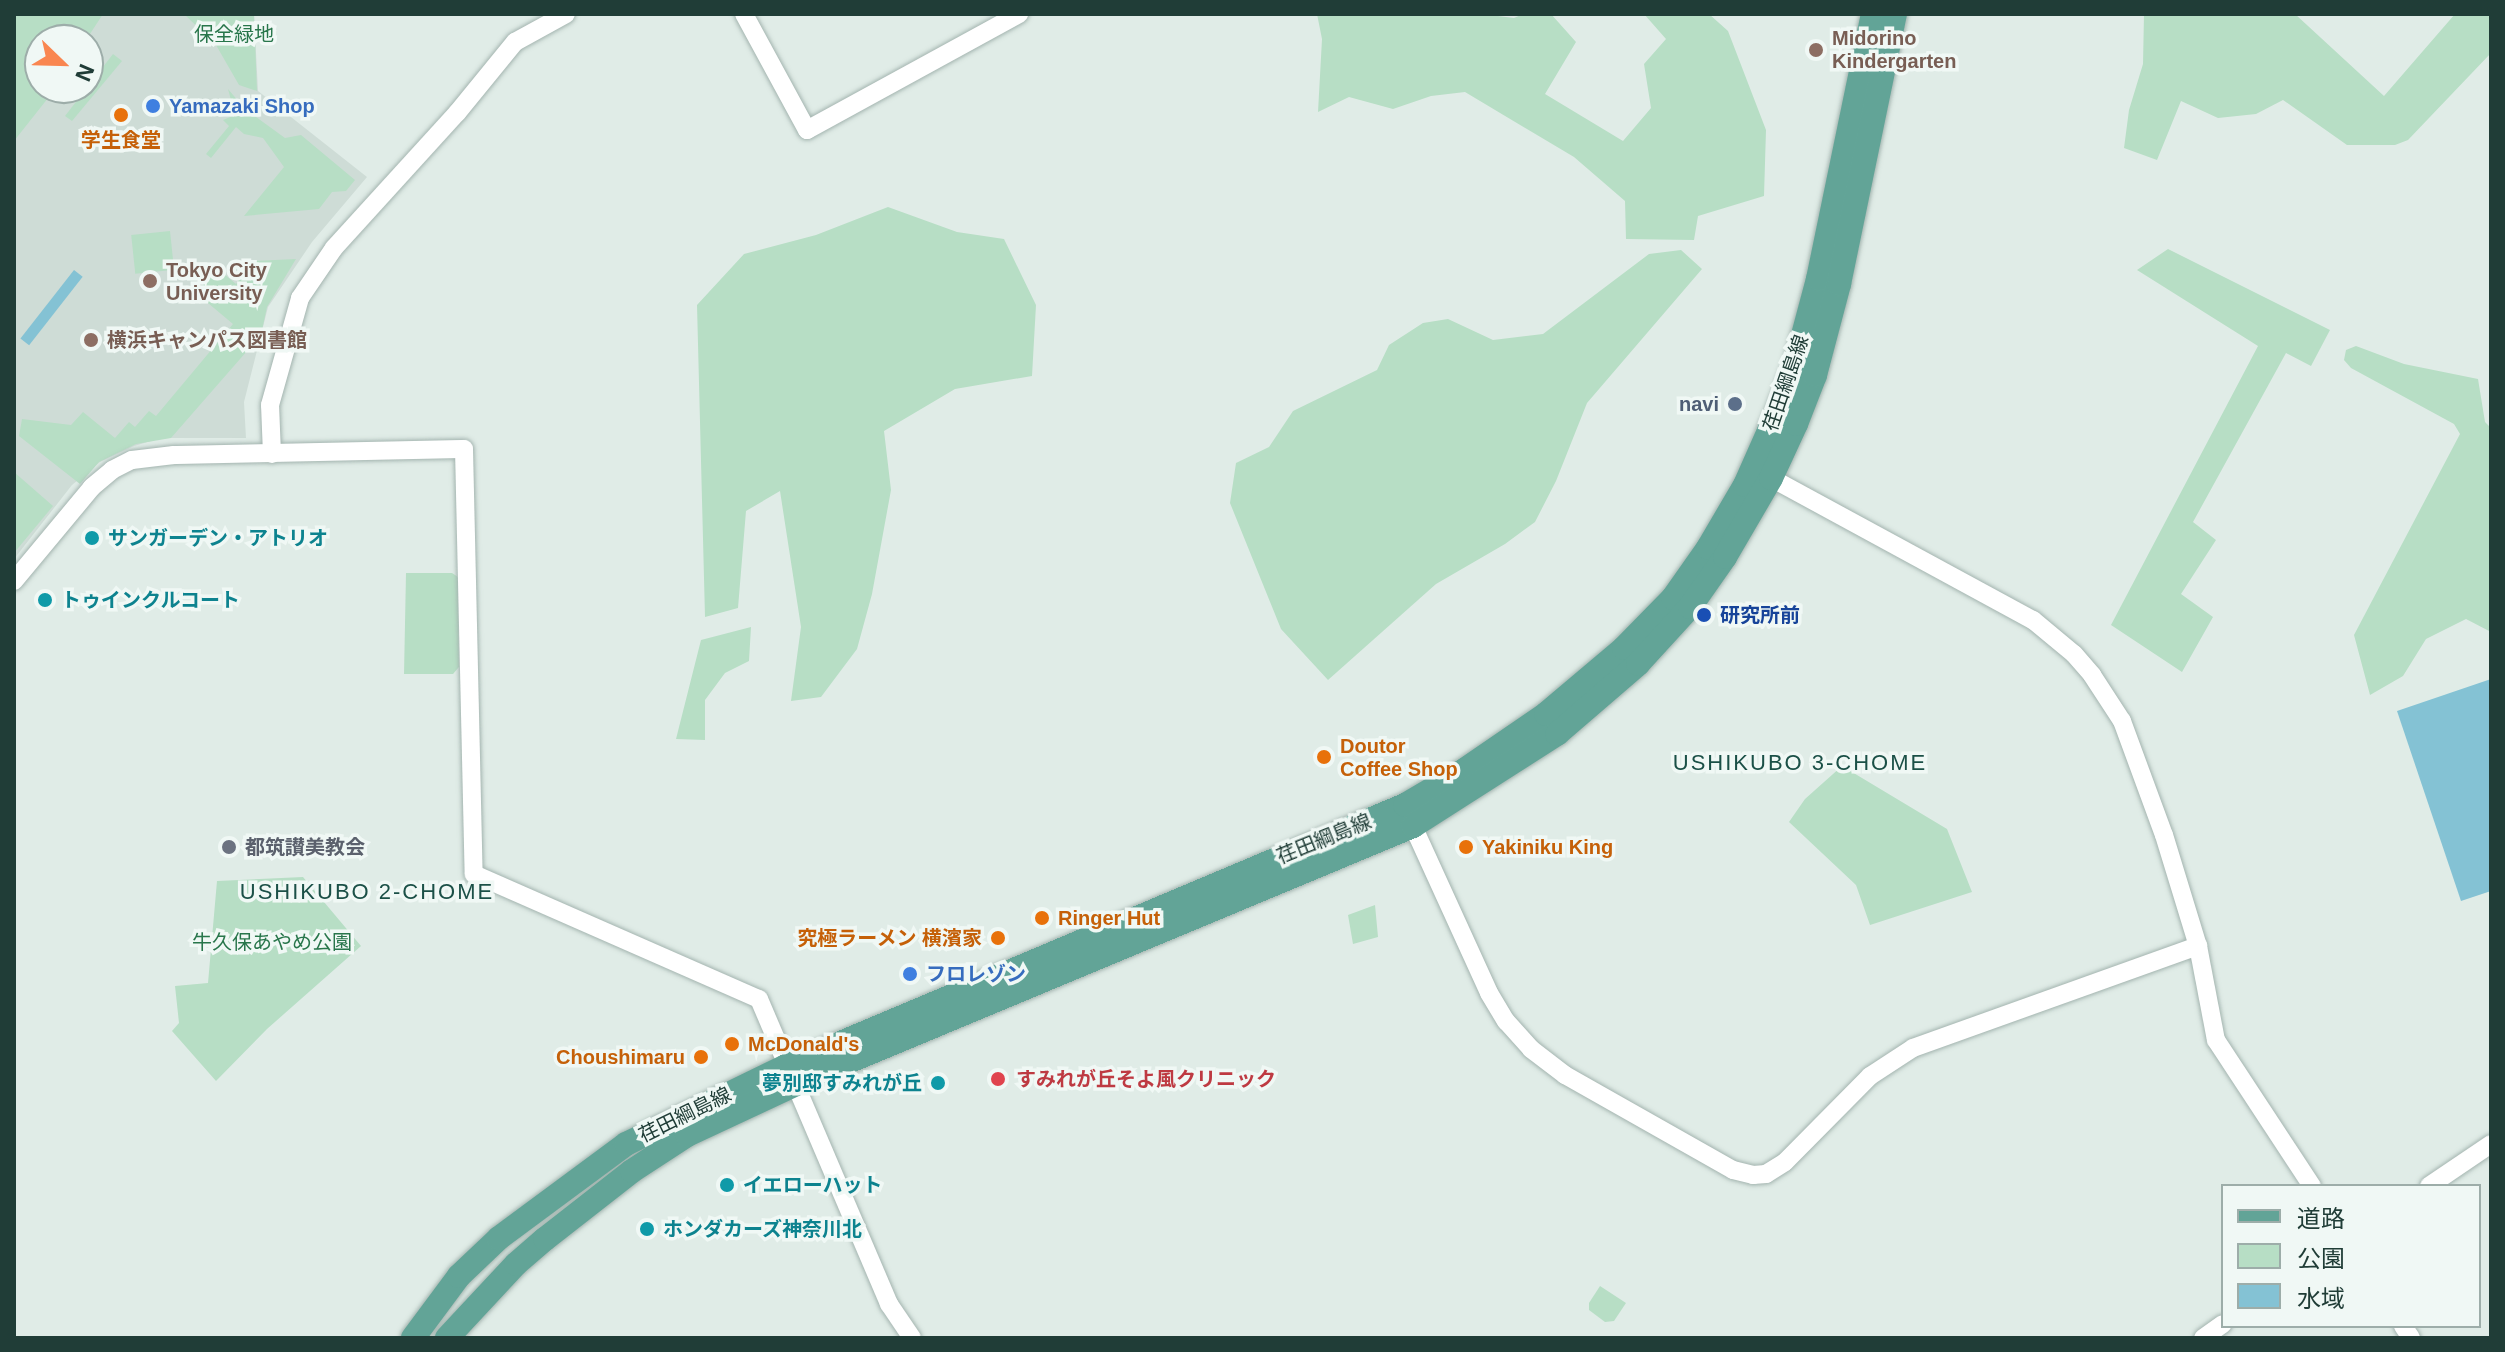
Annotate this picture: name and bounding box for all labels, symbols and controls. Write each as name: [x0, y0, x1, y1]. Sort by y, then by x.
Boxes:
park label: 保全緑地: [194, 22, 274, 46]
north arrow: [24, 24, 104, 104]
place label: Midorino Kindergarten: [1832, 26, 1956, 73]
marker: Midorino Kindergarten: [1807, 41, 1825, 59]
text: N: [70, 61, 99, 85]
place label: Yamazaki Shop: [169, 94, 315, 118]
marker: Yamazaki Shop: [144, 97, 162, 115]
marker: 学生食堂: [112, 106, 130, 124]
place label: 学生食堂: [81, 128, 161, 152]
place label: Tokyo City University: [166, 258, 267, 305]
marker: Tokyo City University: [141, 272, 159, 290]
place label: 横浜キャンパス図書館: [107, 328, 307, 352]
marker: 横浜キャンパス図書館: [82, 331, 100, 349]
street label: 荏田綱島線: [1758, 332, 1814, 434]
place label: navi: [1679, 392, 1719, 416]
marker: navi: [1726, 395, 1744, 413]
place label: サンガーデン・アトリオ: [108, 526, 328, 550]
marker: サンガーデン・アトリオ: [83, 529, 101, 547]
place label: トゥインクルコート: [61, 588, 241, 612]
marker: トゥインクルコート: [36, 591, 54, 609]
place label: 研究所前: [1720, 603, 1800, 627]
marker: 研究所前: [1695, 606, 1713, 624]
place label: Doutor Coffee Shop: [1340, 734, 1458, 781]
marker: Doutor Coffee Shop: [1315, 748, 1333, 766]
district label: USHIKUBO 3-CHOME: [1673, 750, 1927, 776]
street label: 荏田綱島線: [1273, 809, 1375, 869]
place label: 都筑讃美教会: [245, 835, 365, 859]
place label: Yakiniku King: [1482, 835, 1613, 859]
marker: 都筑讃美教会: [220, 838, 238, 856]
marker: Yakiniku King: [1457, 838, 1475, 856]
district label: USHIKUBO 2-CHOME: [240, 879, 494, 905]
place label: Ringer Hut: [1058, 906, 1160, 930]
marker: Ringer Hut: [1033, 909, 1051, 927]
place label: 究極ラーメン 横濱家: [796, 926, 982, 950]
marker: 究極ラーメン 横濱家: [989, 929, 1007, 947]
park label: 牛久保あやめ公園: [192, 930, 352, 954]
place label: フロレゾン: [926, 962, 1026, 986]
marker: フロレゾン: [901, 965, 919, 983]
place label: McDonald's: [748, 1032, 859, 1056]
marker: McDonald's: [723, 1035, 741, 1053]
place label: Choushimaru: [556, 1045, 685, 1069]
marker: Choushimaru: [692, 1048, 710, 1066]
place label: すみれが丘そよ風クリニック: [1016, 1067, 1276, 1091]
marker: すみれが丘そよ風クリニック: [987, 1068, 1009, 1090]
place label: 夢別邸すみれが丘: [762, 1071, 922, 1095]
marker: 夢別邸すみれが丘: [929, 1074, 947, 1092]
street label: 荏田綱島線: [635, 1082, 735, 1148]
place label: イエローハット: [743, 1173, 883, 1197]
marker: イエローハット: [718, 1176, 736, 1194]
legend: [2221, 1184, 2481, 1328]
text: 道路: [2297, 1205, 2345, 1232]
place label: ホンダカーズ神奈川北: [663, 1217, 863, 1241]
marker: ホンダカーズ神奈川北: [638, 1220, 656, 1238]
text: 公園: [2297, 1245, 2345, 1272]
text: 水域: [2297, 1285, 2345, 1312]

